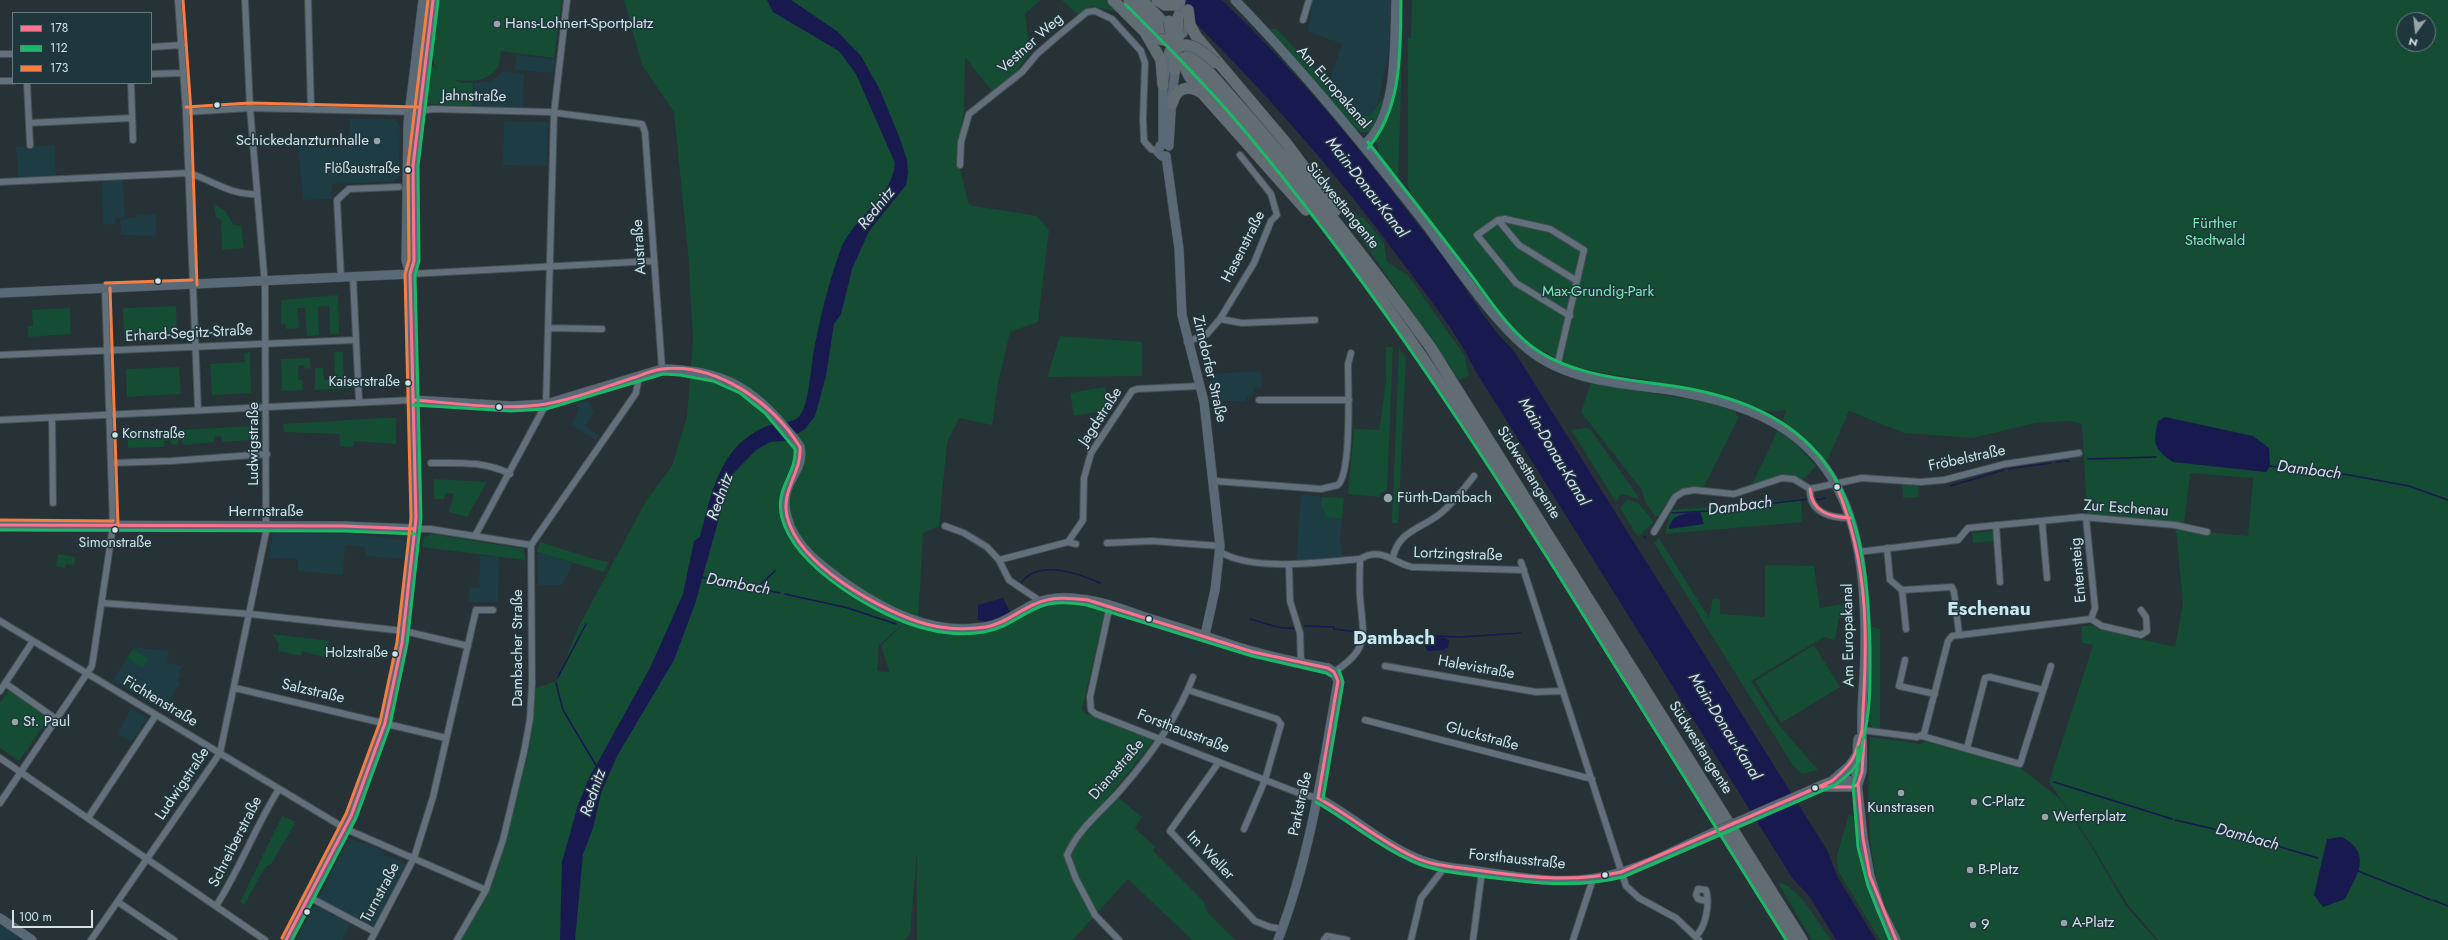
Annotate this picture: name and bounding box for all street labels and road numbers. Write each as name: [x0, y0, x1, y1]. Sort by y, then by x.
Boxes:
street label: Vestner Weg: [995, 10, 1067, 78]
street label: Am Europakanal: [1292, 43, 1374, 133]
street label: Jahnstraße: [441, 87, 507, 107]
street label: Südwesttangente: [1302, 159, 1382, 253]
street label: Hasenstraße: [1218, 208, 1270, 286]
street label: Austraße: [629, 219, 651, 275]
street label: Zirndorfer Straße: [1188, 314, 1230, 424]
street label: Erhard-Segitz-Straße: [125, 322, 253, 346]
street label: Jagdstraße: [1075, 384, 1127, 450]
street label: Ludwigstraße: [245, 402, 263, 486]
street label: Südwesttangente: [1492, 423, 1564, 523]
street label: Fröbelstraße: [1927, 442, 2007, 476]
street label: Zur Eschenau: [2083, 497, 2169, 521]
street label: Herrnstraße: [229, 503, 303, 521]
street label: Entensteig: [2067, 537, 2091, 603]
street label: Lortzingstraße: [1413, 544, 1503, 566]
street label: Am Europakanal: [1839, 583, 1859, 687]
street label: Dambacher Straße: [509, 589, 527, 707]
street label: Halevistraße: [1436, 652, 1516, 684]
street label: Fichtenstraße: [119, 673, 201, 731]
street label: Salzstraße: [280, 676, 346, 708]
street label: Südwesttangente: [1664, 698, 1736, 798]
street label: Forsthausstraße: [1134, 706, 1232, 758]
street label: Gluckstraße: [1443, 719, 1521, 755]
street label: Dianastraße: [1086, 736, 1148, 804]
street label: Ludwigstraße: [152, 744, 214, 824]
street label: Parkstraße: [1285, 770, 1317, 838]
street label: Schreiberstraße: [205, 794, 267, 890]
street label: Im Weller: [1182, 828, 1238, 884]
street label: Forsthausstraße: [1468, 846, 1566, 874]
street label: Turnstraße: [358, 860, 404, 926]

